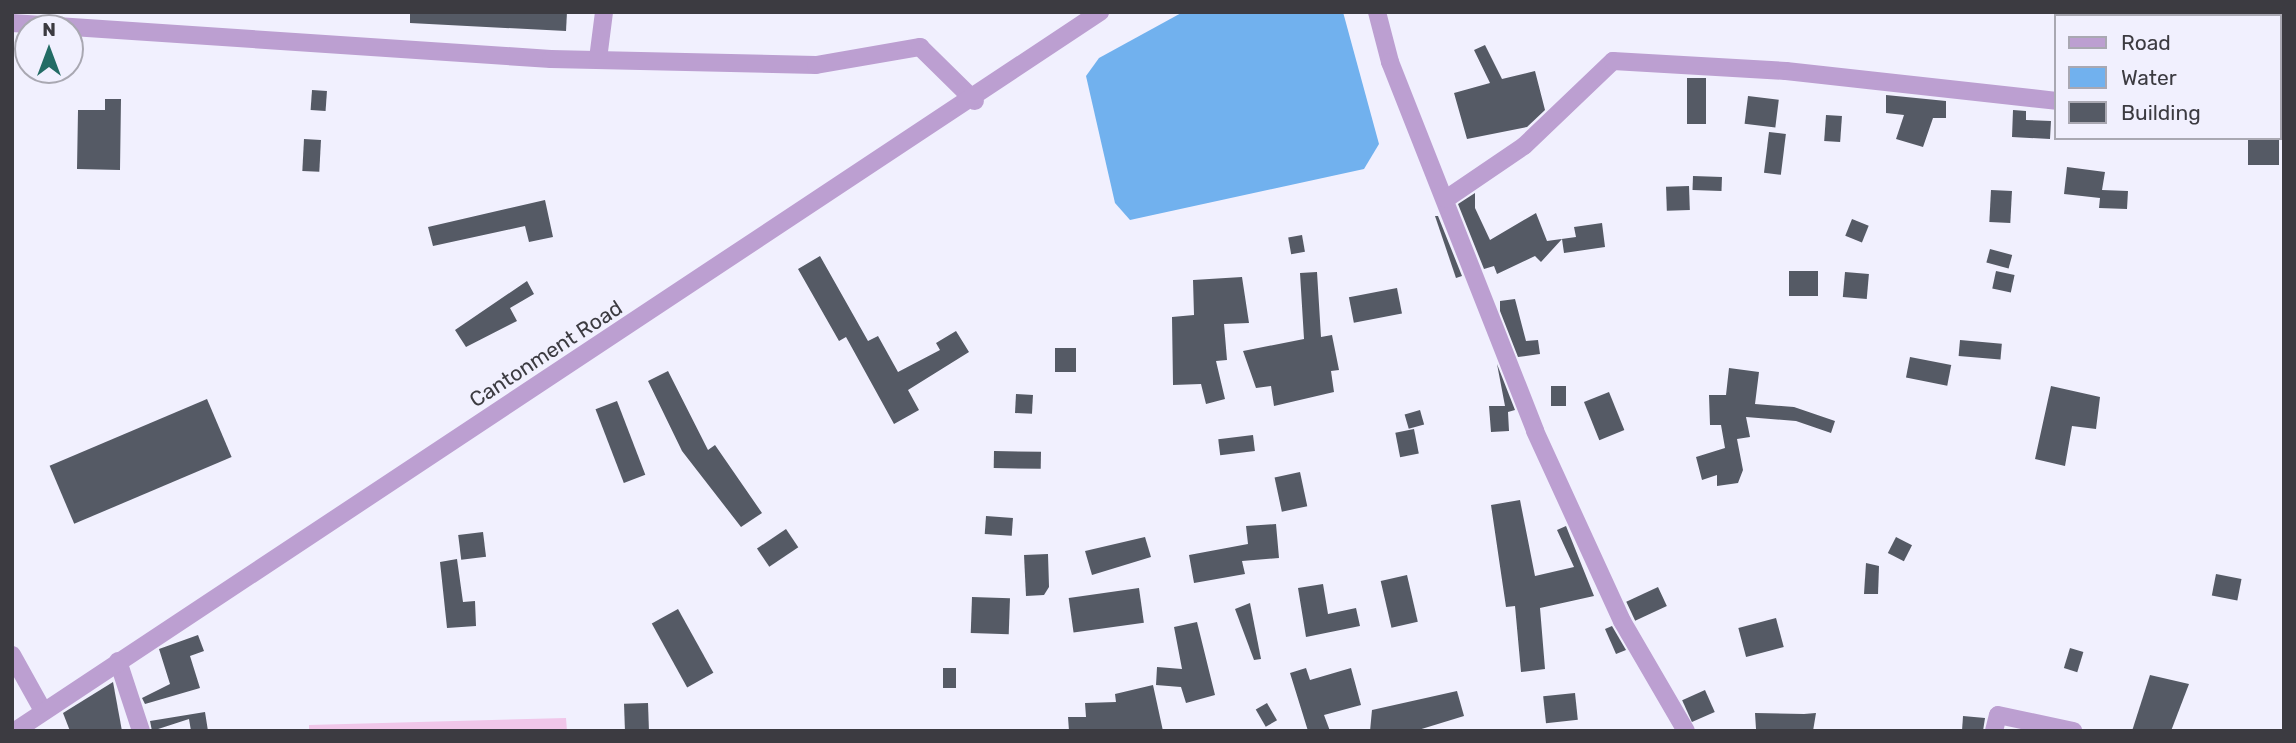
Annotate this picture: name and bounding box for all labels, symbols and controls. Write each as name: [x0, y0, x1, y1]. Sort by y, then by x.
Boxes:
north arrow: [14, 14, 84, 84]
legend: [2054, 14, 2282, 140]
text: N: [42, 18, 56, 41]
text: Road: [2121, 30, 2171, 55]
text: Water: [2121, 65, 2177, 90]
text: Building: [2121, 100, 2201, 125]
street label: Cantonment Road: [465, 295, 627, 413]

